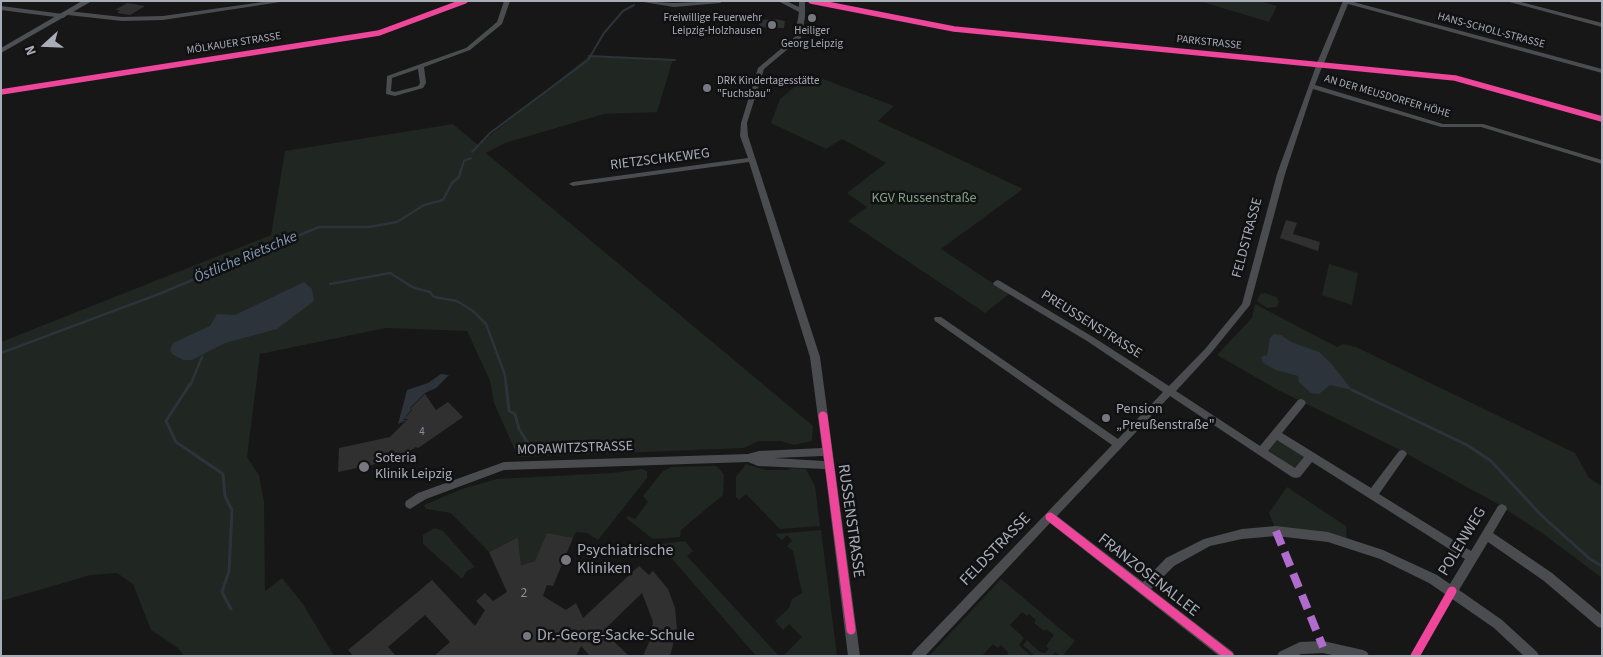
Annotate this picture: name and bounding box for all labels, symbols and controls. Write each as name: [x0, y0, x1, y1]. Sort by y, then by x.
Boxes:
street label: HANS-SCHOLL-STRASSE: [1436, 10, 1546, 52]
place label: Freiwillige Feuerwehr Leipzig-Holzhausen: [664, 12, 762, 38]
marker: Heiliger Georg Leipzig: [806, 12, 818, 24]
marker: Freiwillige Feuerwehr Leipzig-Holzhausen: [766, 19, 778, 31]
north arrow: [20, 20, 70, 70]
place label: Heiliger Georg Leipzig: [781, 25, 843, 51]
street label: MÖLKAUER STRASSE: [186, 30, 282, 58]
street label: PARKSTRASSE: [1176, 33, 1242, 53]
text: N: [20, 42, 42, 58]
street label: AN DER MEUSDORFER HÖHE: [1322, 73, 1452, 121]
place label: DRK Kindertagesstätte "Fuchsbau": [717, 75, 819, 101]
marker: DRK Kindertagesstätte "Fuchsbau": [701, 82, 713, 94]
street label: RIETZSCHKEWEG: [609, 146, 711, 174]
park label: KGV Russenstraße: [871, 191, 977, 207]
street label: FELDSTRASSE: [1229, 196, 1267, 280]
water label: Östliche Rietschke: [192, 228, 300, 288]
street label: PREUSSENSTRASSE: [1037, 287, 1145, 363]
place label: Pension „Preußenstraße": [1116, 402, 1215, 434]
marker: Pension „Preußenstraße": [1100, 412, 1112, 424]
house number: 4: [419, 426, 425, 440]
street label: MORAWITZSTRASSE: [517, 439, 633, 459]
place label: Soteria Klinik Leipzig: [375, 451, 452, 484]
marker: Soteria Klinik Leipzig: [357, 460, 371, 474]
street label: RUSSENSTRASSE: [833, 463, 867, 579]
street label: POLENWEG: [1435, 504, 1491, 580]
street label: FELDSTRASSE: [957, 510, 1035, 590]
street label: FRANZOSENALLEE: [1093, 530, 1203, 622]
place label: Psychiatrische Kliniken: [577, 541, 673, 579]
marker: Psychiatrische Kliniken: [559, 553, 573, 567]
house number: 2: [521, 586, 527, 602]
place label: Dr.-Georg-Sacke-Schule: [537, 626, 695, 646]
marker: Dr.-Georg-Sacke-Schule: [521, 630, 533, 642]

